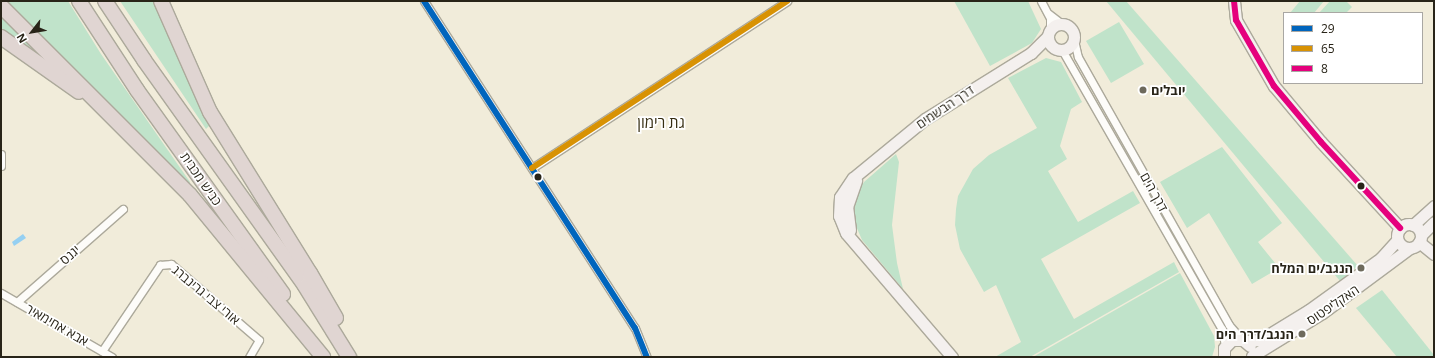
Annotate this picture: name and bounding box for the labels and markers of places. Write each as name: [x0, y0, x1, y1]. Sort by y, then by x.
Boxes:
place label: יובלים: [1151, 82, 1186, 98]
marker: יובלים: [1138, 85, 1148, 95]
unlabelled marker: [533, 172, 543, 182]
unlabelled marker: [1356, 181, 1366, 191]
place label: הנגב/ים המלח: [1271, 260, 1353, 276]
marker: הנגב/ים המלח: [1356, 263, 1366, 273]
place label: הנגב/דרך הים: [1216, 326, 1294, 342]
marker: הנגב/דרך הים: [1297, 329, 1307, 339]

